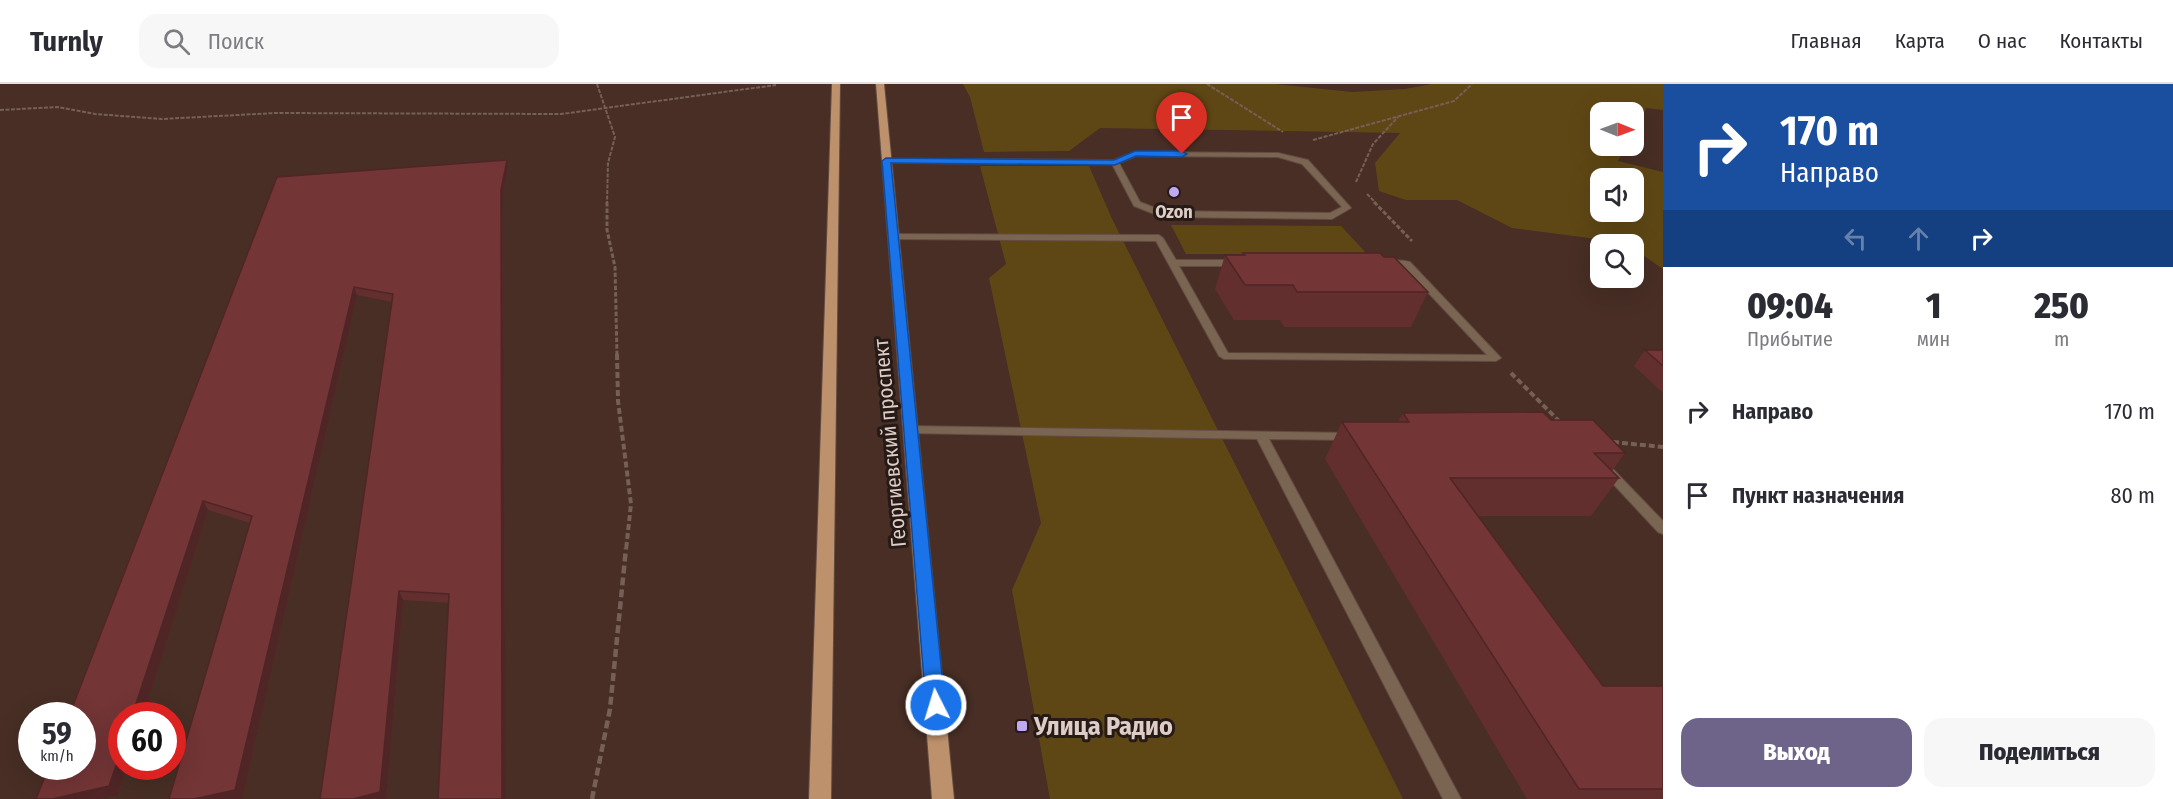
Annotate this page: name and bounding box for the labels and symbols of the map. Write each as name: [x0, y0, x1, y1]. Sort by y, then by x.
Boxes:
pin: [1156, 92, 1207, 154]
north arrow: [1590, 102, 1644, 156]
marker: Ozon: [1167, 185, 1181, 199]
place label: Ozon: [1155, 201, 1193, 223]
street label: Георгиевский проспект: [868, 337, 912, 548]
position arrow: [904, 673, 968, 737]
speed limit sign: 60: [108, 702, 186, 780]
place label: Улица Радио: [1033, 711, 1173, 742]
marker: Улица Радио: [1015, 719, 1029, 733]

